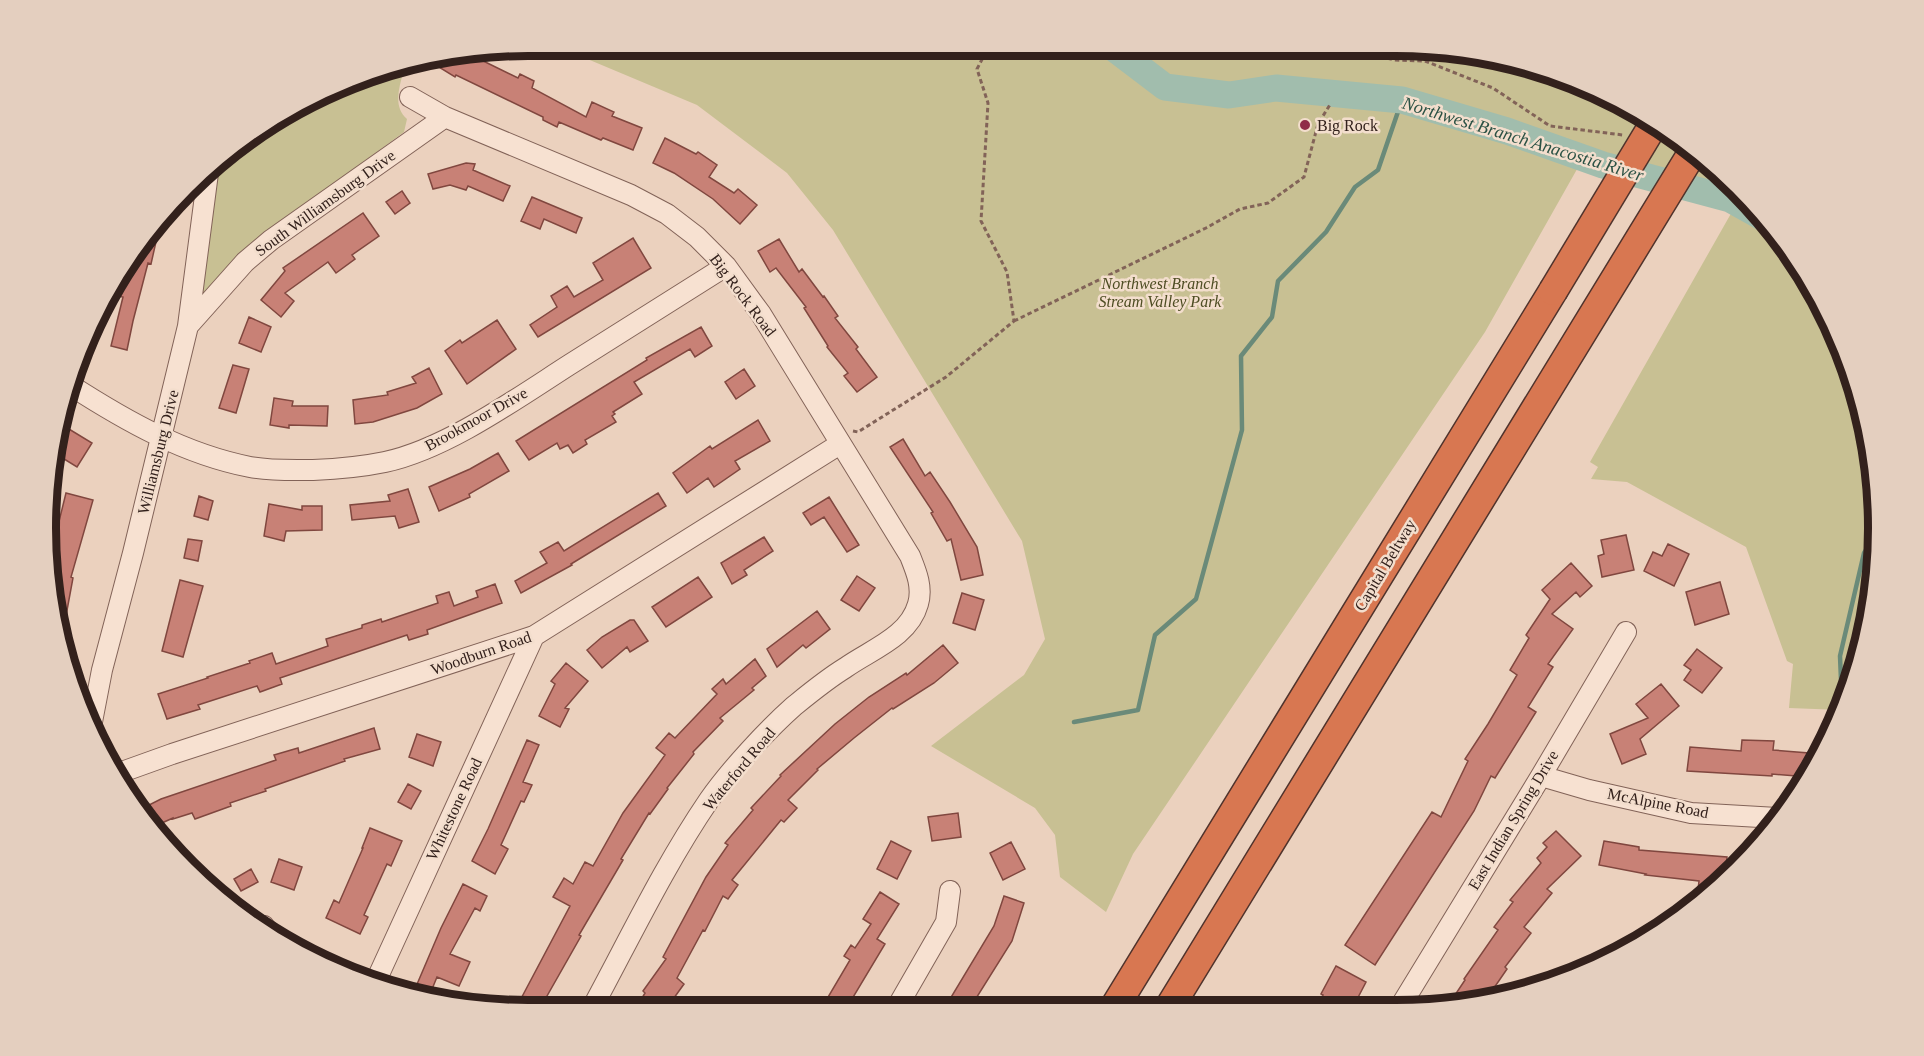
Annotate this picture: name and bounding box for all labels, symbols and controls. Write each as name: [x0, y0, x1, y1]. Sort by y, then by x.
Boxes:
water label: Northwest Branch Anacostia River: [1399, 92, 1647, 186]
place label: Big Rock: [1317, 117, 1378, 135]
marker: Big Rock: [1298, 118, 1312, 132]
street label: South Williamsburg Drive: [252, 147, 399, 260]
street label: Big Rock Road: [706, 250, 779, 340]
park label: Northwest Branch Stream Valley Park: [1099, 275, 1222, 311]
street label: Brookmoor Drive: [422, 384, 530, 454]
street label: Williamsburg Drive: [134, 388, 183, 516]
street label: Capital Beltway: [1351, 516, 1420, 614]
street label: Woodburn Road: [429, 628, 533, 678]
street label: Waterford Road: [700, 724, 778, 814]
street label: East Indian Spring Drive: [1465, 747, 1562, 893]
street label: Whitestone Road: [423, 755, 485, 863]
street label: McAlpine Road: [1606, 785, 1710, 822]

